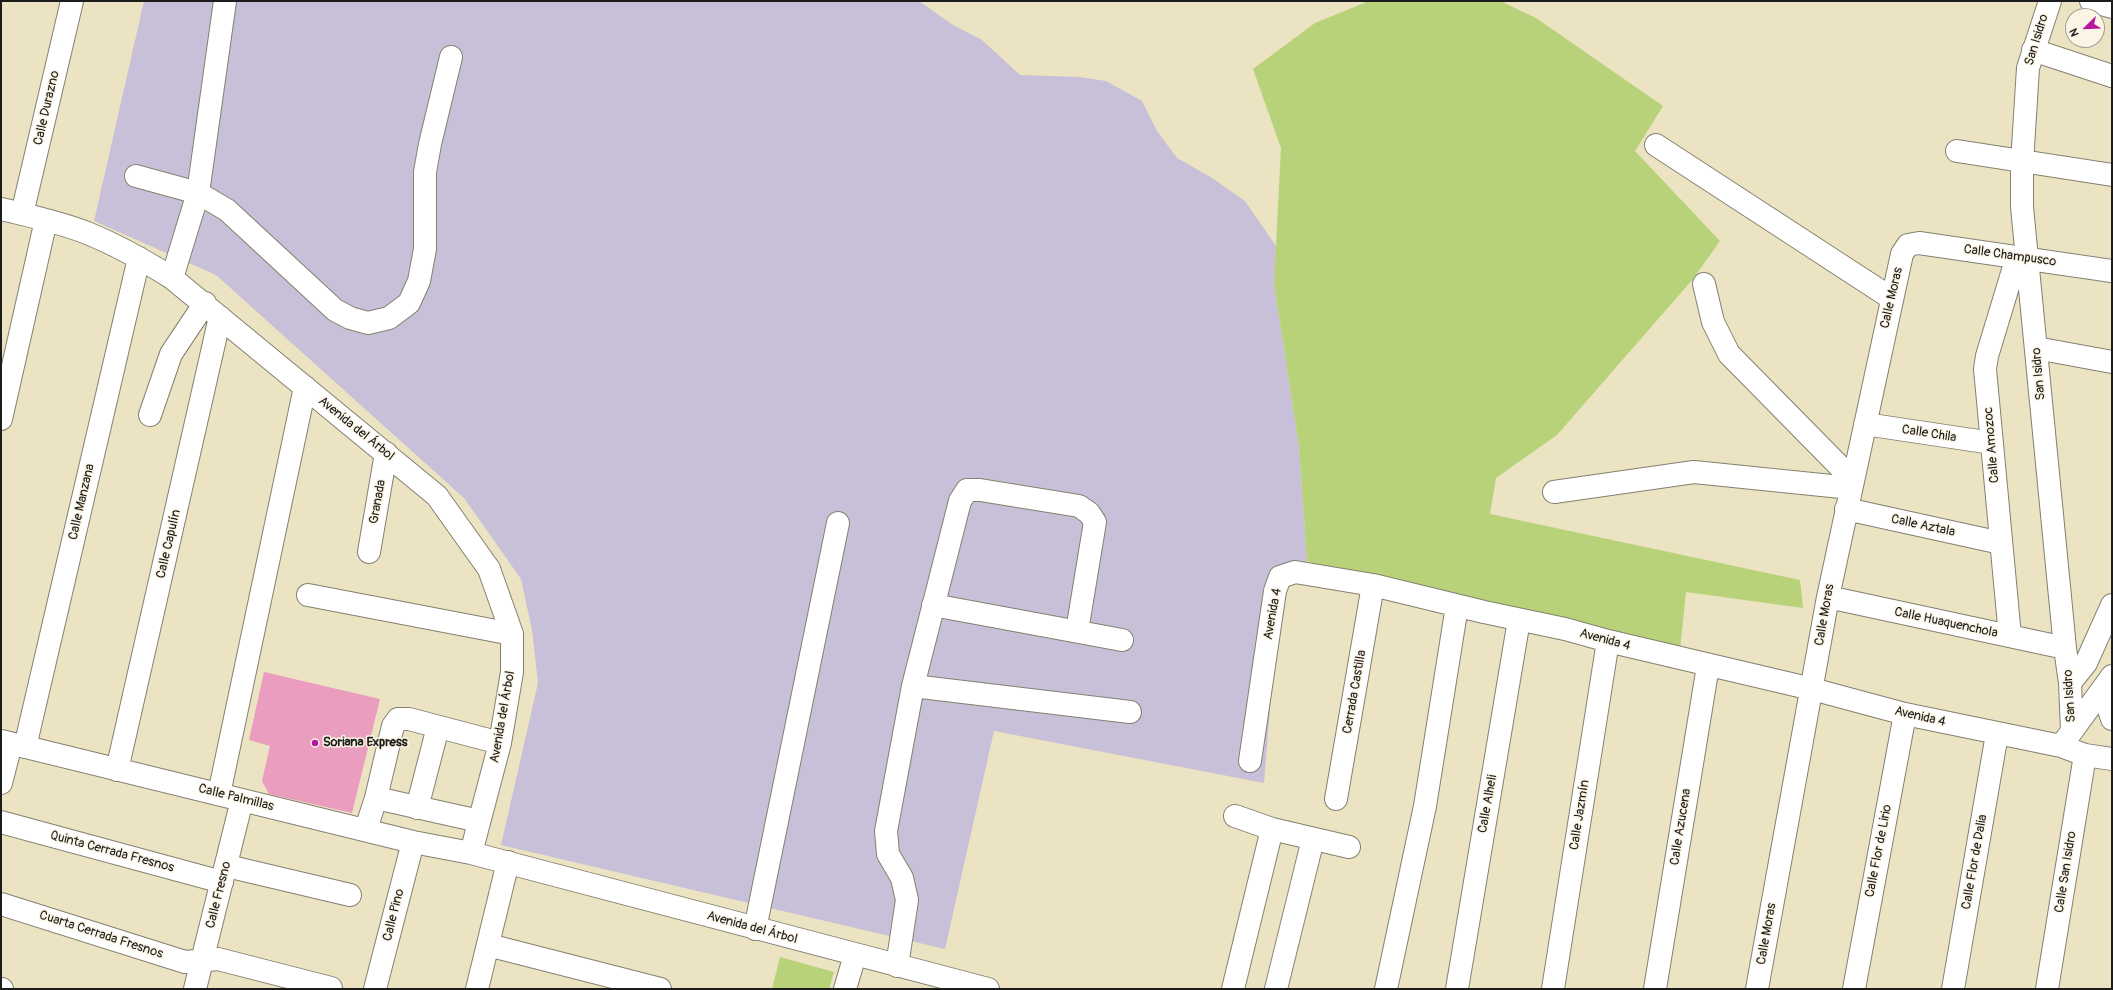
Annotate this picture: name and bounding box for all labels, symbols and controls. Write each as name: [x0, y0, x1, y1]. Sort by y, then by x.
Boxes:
north arrow: [2065, 8, 2105, 48]
street label: San Isidro: [2022, 12, 2052, 68]
text: N: [2067, 27, 2082, 38]
street label: Calle Durazno: [31, 69, 63, 147]
street label: Calle Champusco: [1963, 242, 2057, 270]
street label: Calle Moras: [1877, 266, 1907, 330]
street label: San Isidro: [2029, 347, 2049, 401]
street label: Avenida del Árbol: [315, 394, 397, 464]
street label: Calle Amozoc: [1981, 406, 2003, 484]
street label: Calle Chila: [1901, 422, 1957, 446]
street label: Calle Manzana: [66, 462, 98, 542]
street label: Granada: [366, 479, 390, 525]
street label: Calle Capulín: [153, 508, 185, 580]
street label: Calle Aztala: [1890, 512, 1956, 540]
street label: Calle Moras: [1812, 583, 1838, 647]
street label: Avenida 4: [1261, 587, 1285, 641]
street label: Calle Huaquenchola: [1893, 604, 1999, 642]
street label: Avenida 4: [1578, 626, 1632, 654]
street label: Cerrada Castilla: [1340, 649, 1370, 735]
street label: San Isidro: [2060, 669, 2080, 723]
street label: Avenida del Árbol: [487, 670, 519, 764]
street label: Avenida 4: [1893, 704, 1947, 730]
place label: Soriana Express: [323, 735, 408, 751]
marker: Soriana Express: [310, 738, 320, 748]
street label: Calle Alheli: [1475, 774, 1501, 834]
street label: Calle Jazmín: [1567, 779, 1593, 851]
street label: Calle Palmillas: [197, 781, 275, 815]
street label: Calle Azucena: [1667, 788, 1695, 866]
street label: Calle Flor de Lirio: [1862, 803, 1896, 899]
street label: Calle Flor de Dalia: [1959, 813, 1991, 911]
street label: Quinta Cerrada Fresnos: [48, 828, 176, 876]
street label: Calle San Isidro: [2052, 830, 2080, 914]
street label: Calle Fresno: [203, 860, 235, 930]
street label: Calle Pino: [380, 887, 408, 943]
street label: Calle Moras: [1754, 902, 1780, 966]
street label: Cuarta Cerrada Fresnos: [37, 908, 165, 962]
street label: Avenida del Árbol: [705, 908, 799, 948]

